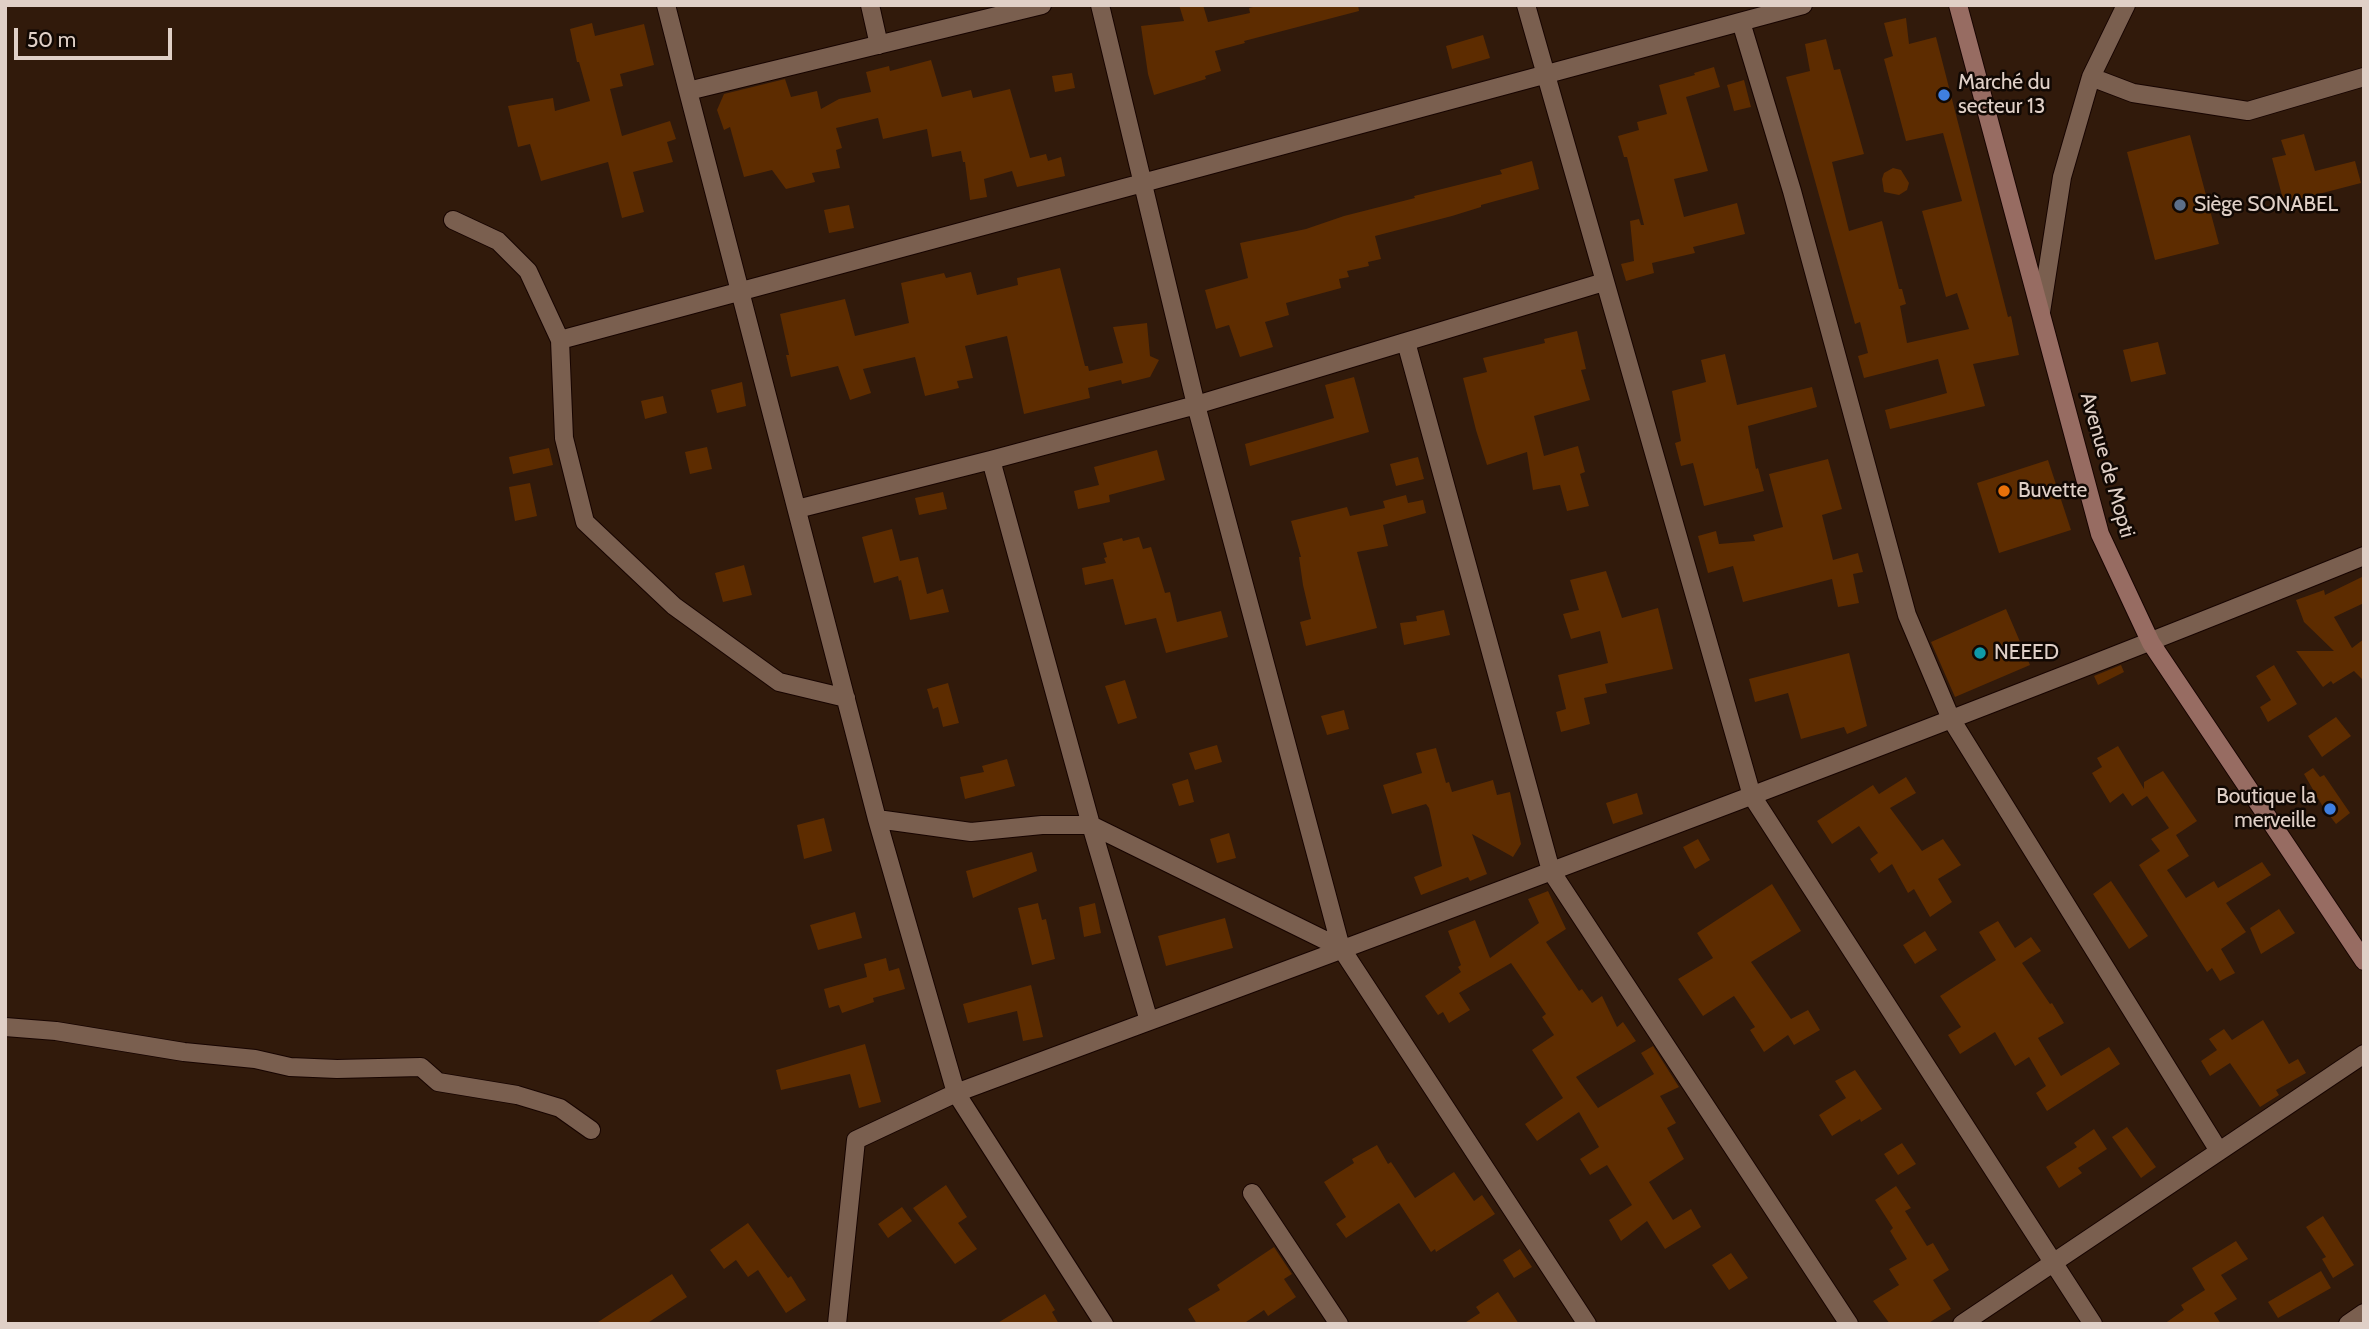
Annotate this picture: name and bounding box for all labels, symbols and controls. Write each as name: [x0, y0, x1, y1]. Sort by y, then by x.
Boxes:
scale bar: [18, 14, 175, 58]
text: 50 m: [27, 27, 76, 52]
place label: Marché du secteur 13: [1958, 70, 2050, 120]
marker: Marché du secteur 13: [1936, 87, 1952, 103]
place label: Siège SONABEL: [2194, 192, 2338, 218]
marker: Siège SONABEL: [2172, 197, 2188, 213]
street label: Avenue de Mopti: [2074, 389, 2140, 541]
place label: Buvette: [2018, 478, 2087, 504]
marker: Buvette: [1996, 483, 2012, 499]
place label: NEEED: [1994, 640, 2059, 666]
marker: NEEED: [1972, 645, 1988, 661]
place label: Boutique la merveille: [2216, 784, 2316, 834]
marker: Boutique la merveille: [2322, 801, 2338, 817]

